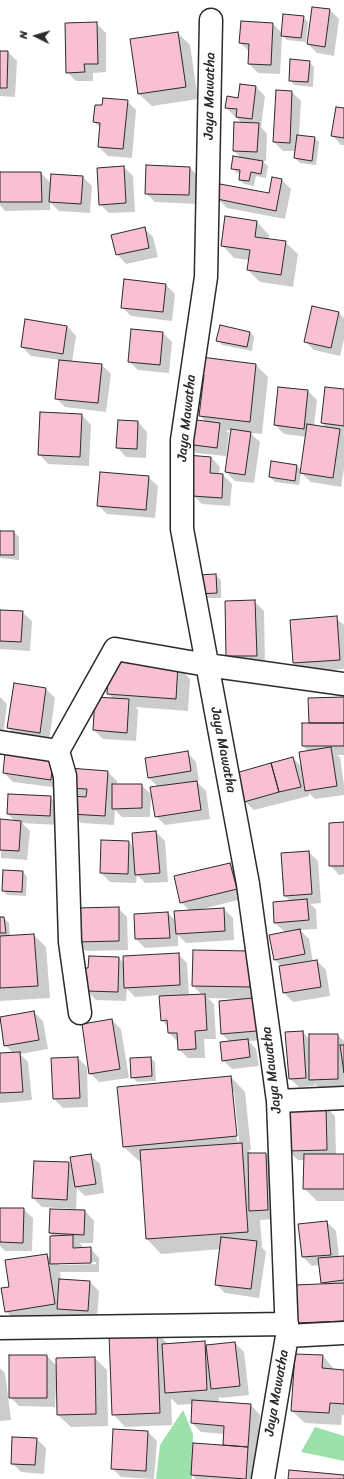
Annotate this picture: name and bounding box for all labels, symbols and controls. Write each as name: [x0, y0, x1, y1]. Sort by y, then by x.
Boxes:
north arrow: [16, 16, 56, 56]
text: N: [14, 30, 33, 40]
street label: Jaya Mawatha: [201, 52, 219, 140]
street label: Jaya Mawatha: [174, 374, 200, 462]
street label: Jaya Mawatha: [206, 706, 240, 794]
street label: Jaya Mawatha: [258, 1026, 286, 1114]
street label: Jaya Mawatha: [261, 1349, 293, 1437]

